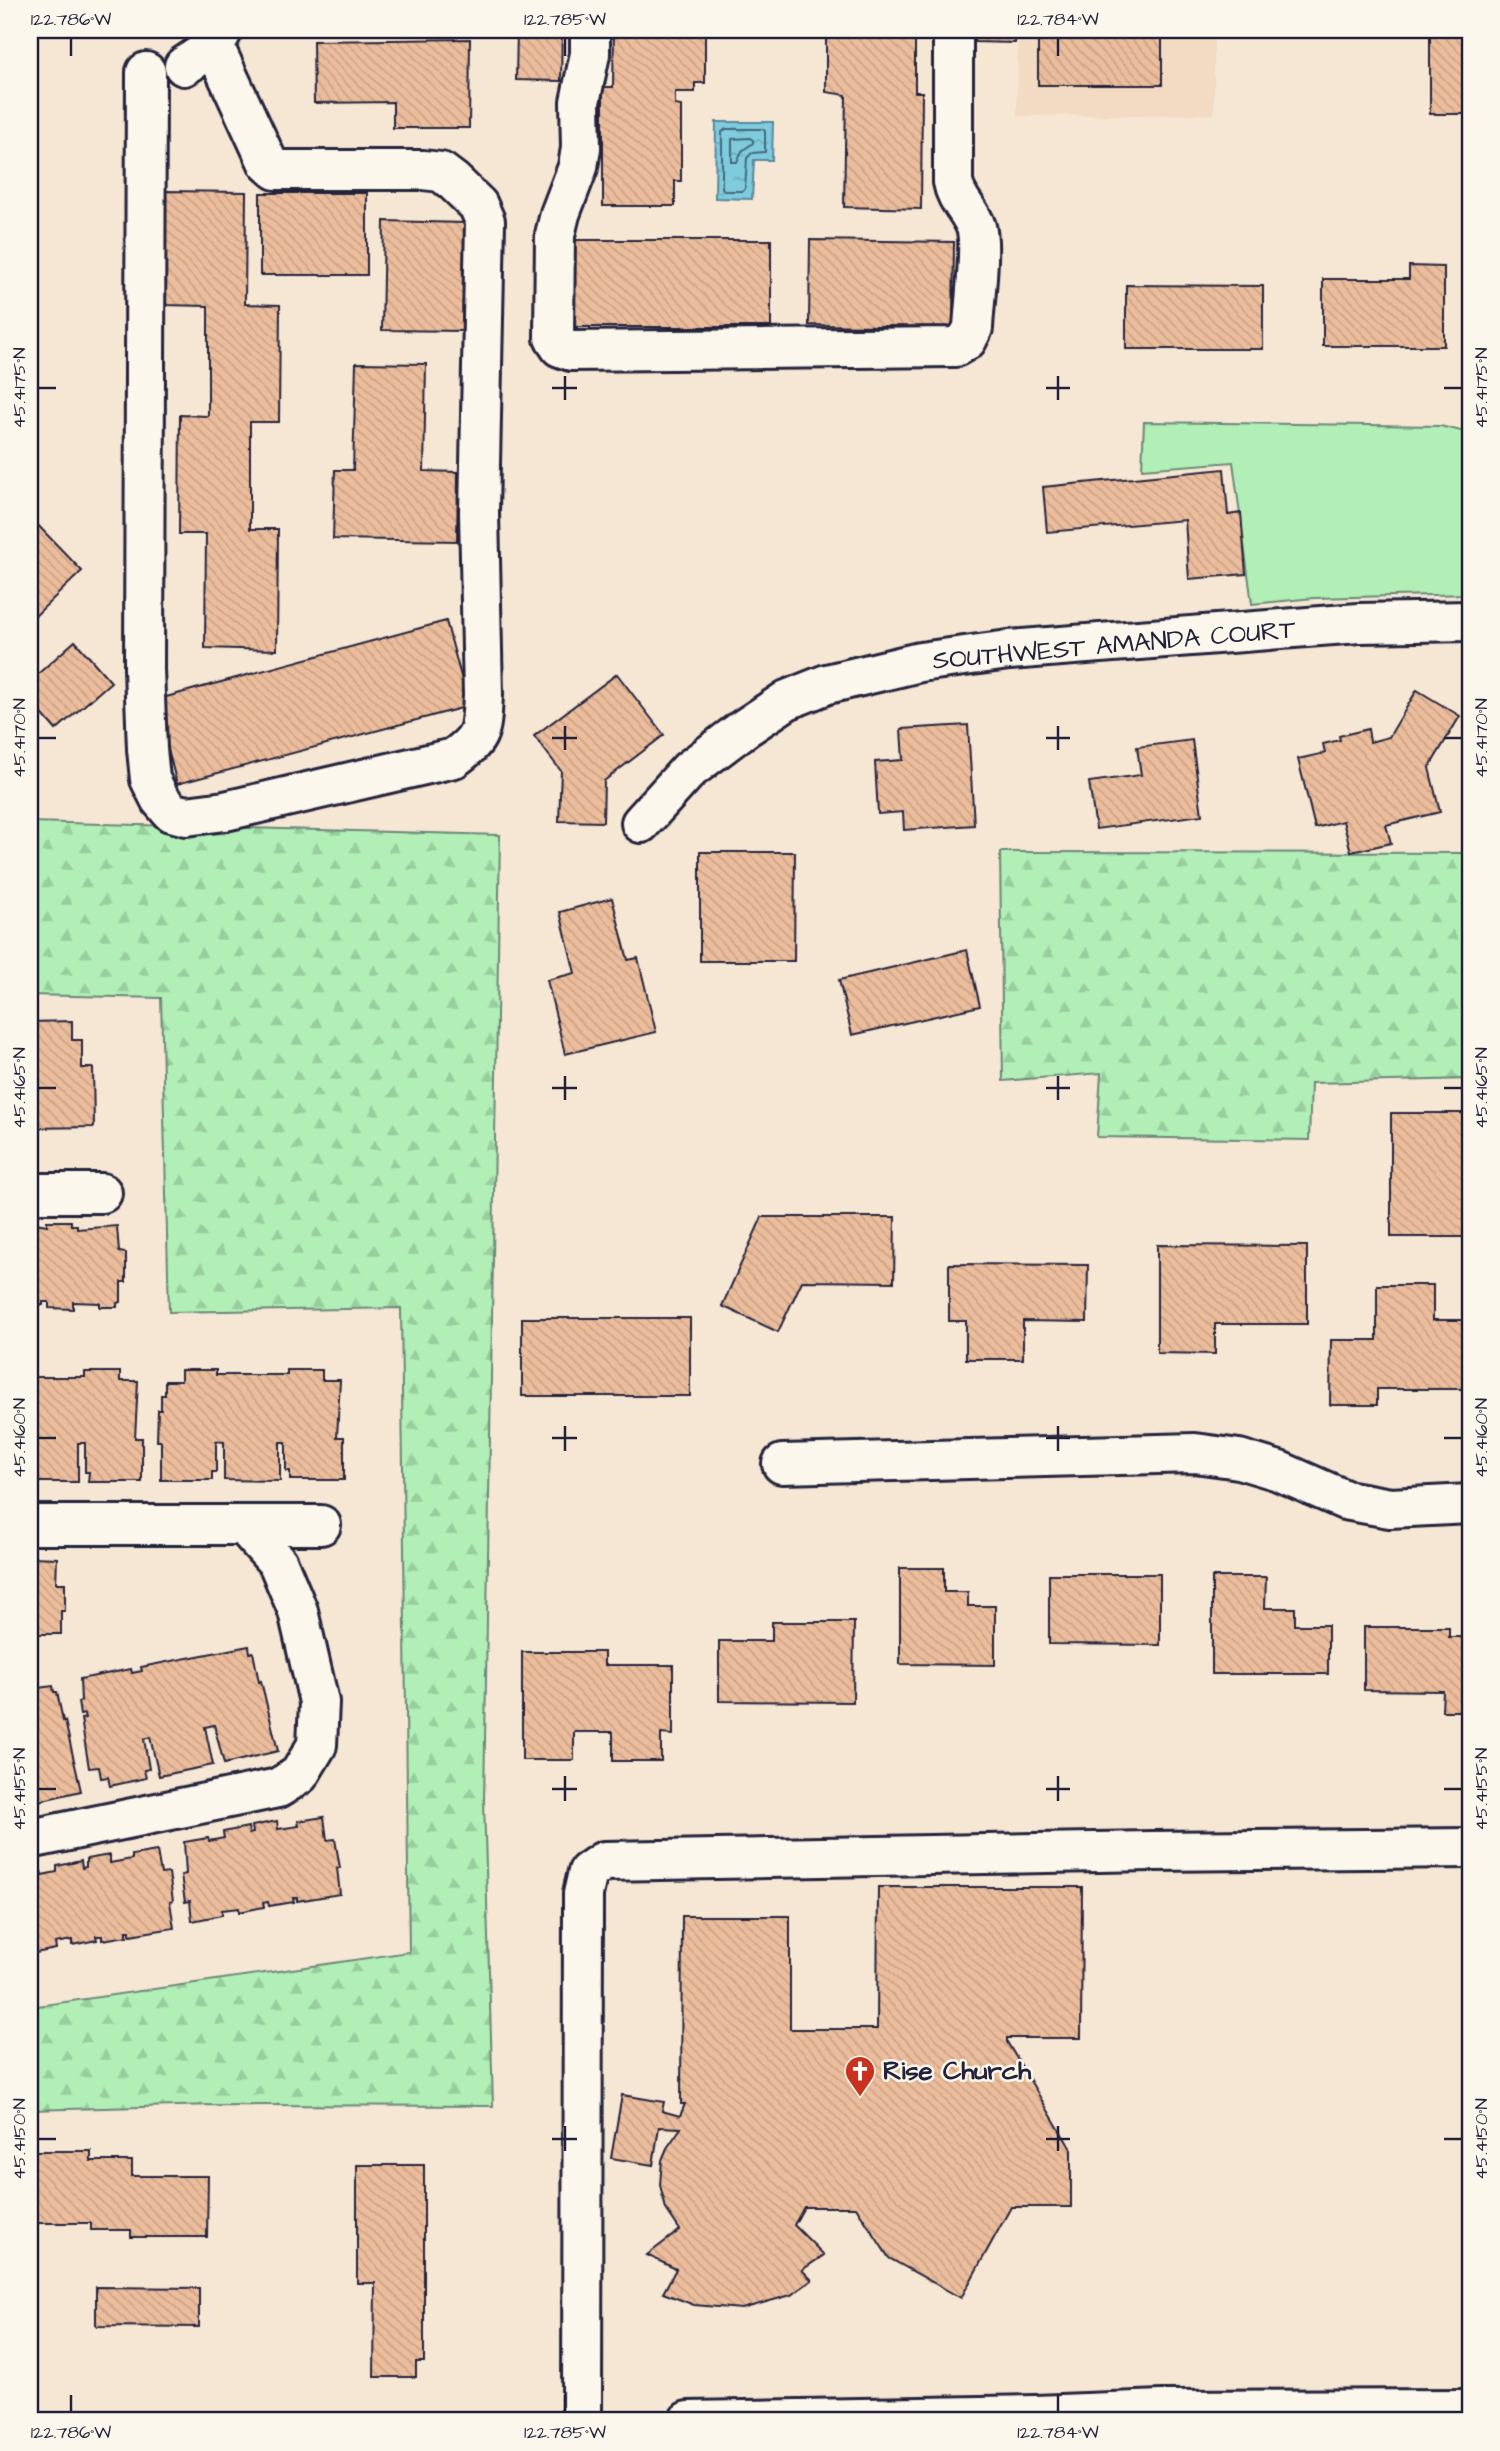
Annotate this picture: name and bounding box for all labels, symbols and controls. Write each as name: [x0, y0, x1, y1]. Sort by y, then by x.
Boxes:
text: 122.786°W: [31, 7, 111, 32]
text: 122.785°W: [524, 7, 606, 32]
text: 122.784°W: [1017, 7, 1099, 32]
text: 45.4175°N: [7, 347, 32, 429]
text: 45.4175°N: [1469, 347, 1494, 429]
street label: SOUTHWEST AMANDA COURT: [931, 611, 1298, 679]
text: 45.4170°N: [7, 698, 32, 778]
text: 45.4170°N: [1469, 698, 1494, 778]
text: 45.4165°N: [7, 1047, 32, 1129]
text: 45.4165°N: [1469, 1047, 1494, 1129]
text: 45.4160°N: [7, 1398, 32, 1478]
text: 45.4160°N: [1469, 1398, 1494, 1478]
text: 45.4155°N: [7, 1748, 32, 1830]
text: 45.4155°N: [1469, 1748, 1494, 1830]
place label: Rise Church: [883, 2053, 1032, 2089]
church icon: Rise Church: [843, 2054, 877, 2098]
text: 45.4150°N: [7, 2098, 32, 2180]
text: 45.4150°N: [1469, 2098, 1494, 2180]
text: 122.786°W: [31, 2420, 111, 2445]
text: 122.785°W: [524, 2420, 606, 2445]
text: 122.784°W: [1017, 2420, 1099, 2445]

